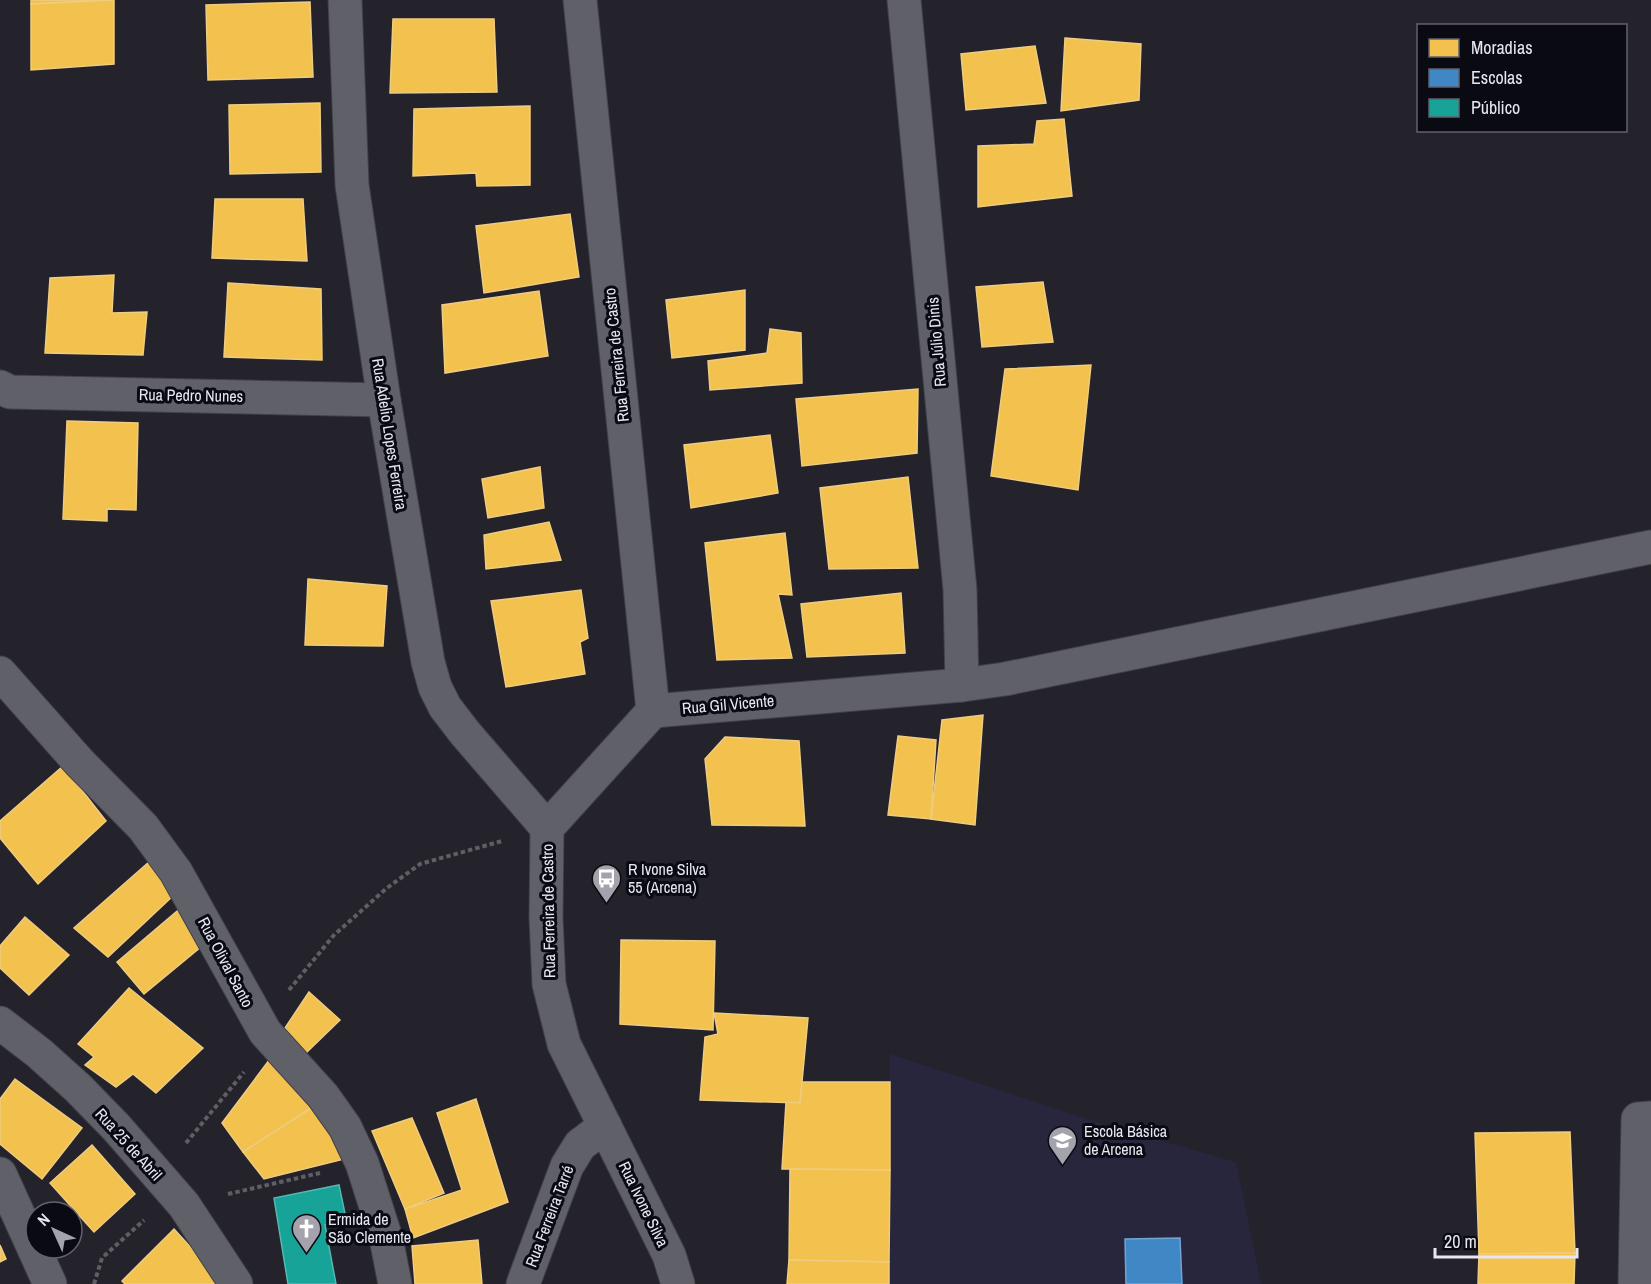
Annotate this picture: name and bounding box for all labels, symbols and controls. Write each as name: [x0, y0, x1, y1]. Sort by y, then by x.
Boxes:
legend: [1417, 24, 1627, 132]
text: Moradias: [1471, 35, 1533, 60]
text: Escolas: [1471, 65, 1523, 90]
text: Público: [1471, 95, 1520, 120]
street label: Rua Ferreira de Castro: [598, 287, 634, 423]
street label: Rua Júlio Dinis: [921, 296, 951, 388]
street label: Rua Adelio Lopes Ferreira: [367, 357, 413, 512]
street label: Rua Pedro Nunes: [139, 383, 243, 407]
street label: Rua Gil Vicente: [681, 689, 775, 719]
street label: Rua Ferreira de Castro: [536, 844, 560, 978]
place label: R Ivone Silva 55 (Arcena): [628, 858, 707, 898]
bus stop icon: R Ivone Silva 55 (Arcena): [591, 862, 623, 904]
street label: Rua Olival Santo: [193, 913, 259, 1011]
street label: Rua 25 de Abril: [91, 1103, 167, 1185]
place label: Escola Básica de Arcena: [1084, 1120, 1168, 1160]
school or university icon: Escola Básica de Arcena: [1047, 1124, 1079, 1166]
street label: Rua Ivone Silva: [614, 1158, 674, 1251]
street label: Rua Ferreira Tarré: [520, 1162, 578, 1270]
north arrow: [24, 1200, 84, 1260]
text: N: [32, 1208, 55, 1231]
place label: Ermida de São Clemente: [328, 1208, 411, 1248]
church icon: Ermida de São Clemente: [291, 1212, 323, 1254]
scale bar: [1435, 1221, 1578, 1259]
text: 20 m: [1444, 1229, 1477, 1254]

